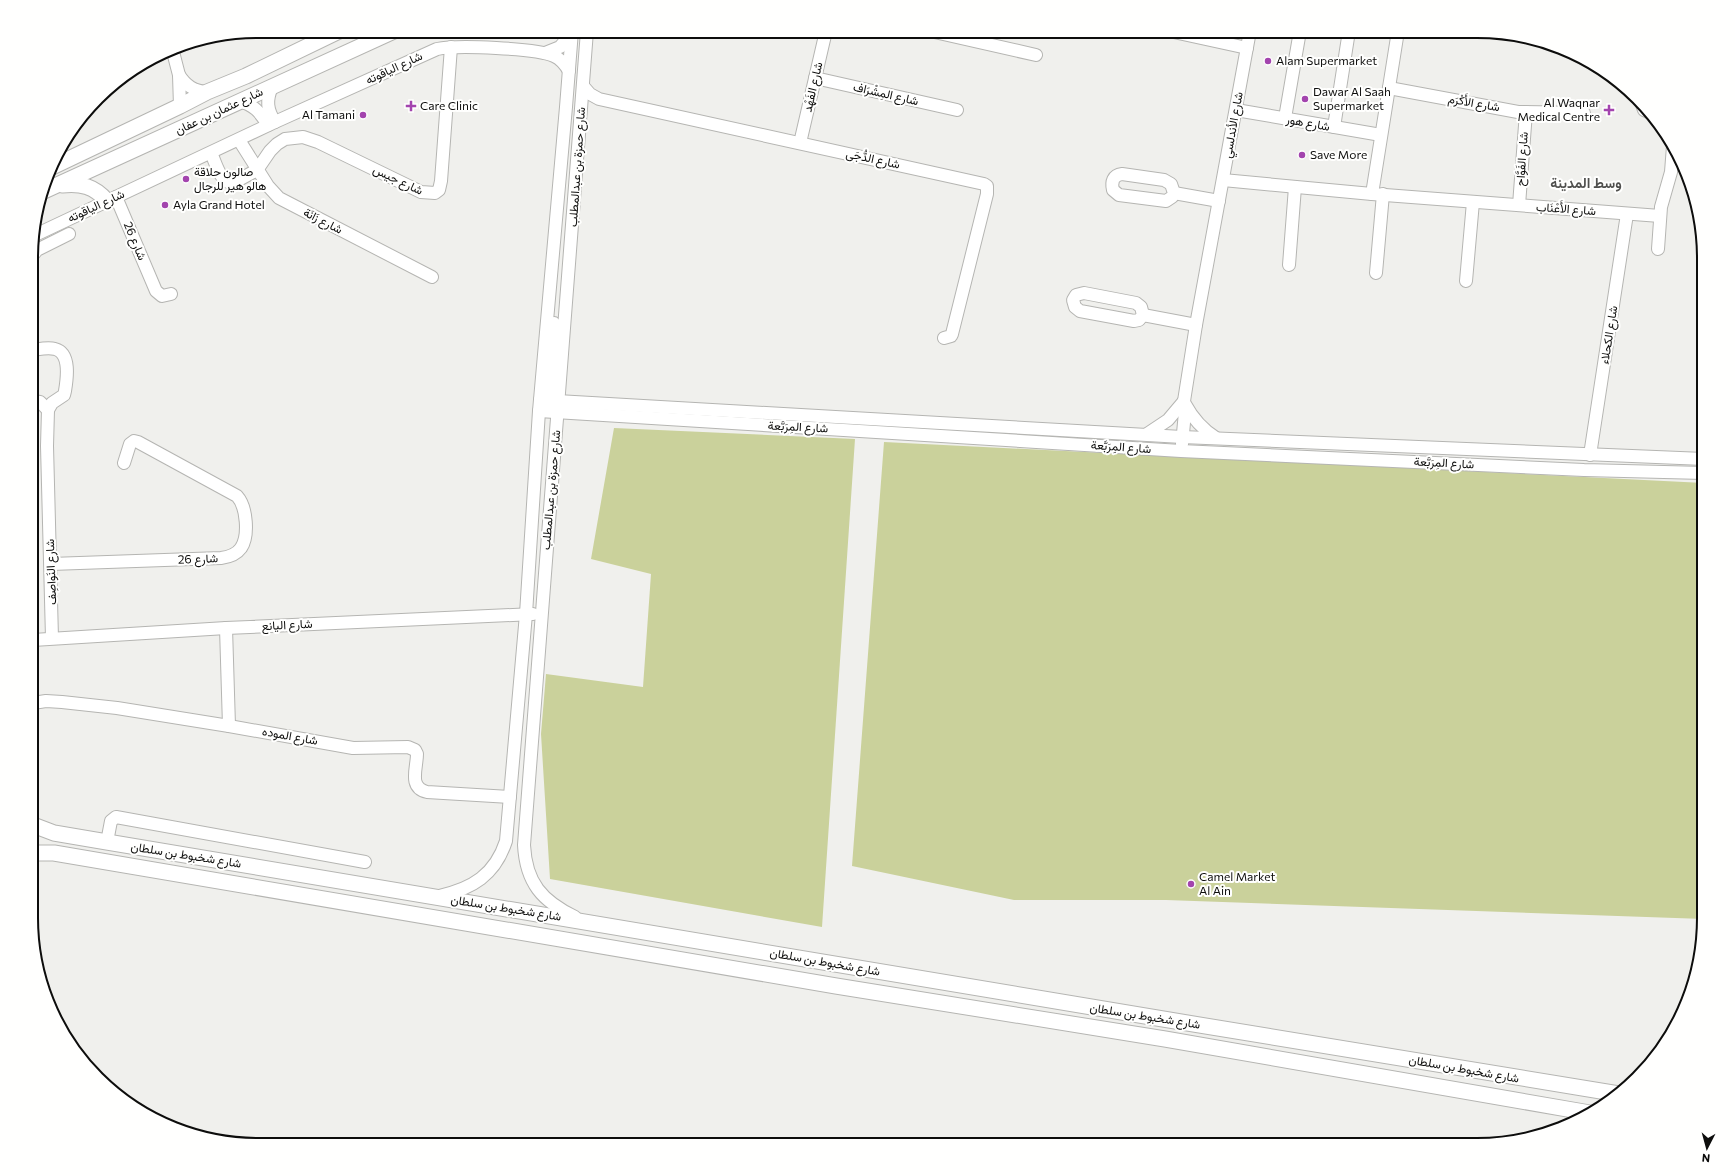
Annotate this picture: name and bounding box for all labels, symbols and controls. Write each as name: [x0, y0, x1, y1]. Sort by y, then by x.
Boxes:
street label: شارع الياقوته: [363, 48, 426, 89]
place label: Alam Supermarket: [1276, 53, 1377, 67]
marker: Alam Supermarket: [1263, 56, 1273, 66]
street label: شارع الفَهْد: [799, 60, 828, 114]
street label: شارع المِشْرَاف: [851, 79, 920, 110]
street label: شارع عثمان بن عفان: [172, 84, 266, 139]
place label: Dawar Al Saah Supermarket: [1313, 84, 1391, 112]
street label: شارع الأَكْرَم: [1447, 89, 1501, 116]
street label: شارع الأندلسي: [1219, 91, 1249, 160]
marker: Dawar Al Saah Supermarket: [1300, 94, 1310, 104]
place label: Al Waqnar Medical Centre: [1517, 95, 1600, 123]
place label: Care Clinic: [420, 98, 478, 112]
marker: Care Clinic: [405, 100, 417, 112]
marker: Al Waqnar Medical Centre: [1603, 104, 1615, 116]
street label: شارع حمزة بن عبدالمطلب: [565, 106, 590, 228]
place label: Al Tamani: [302, 107, 355, 121]
marker: Al Tamani: [358, 110, 368, 120]
street label: شارع هور: [1284, 111, 1331, 136]
street label: شارع الفَوَّاح: [1512, 131, 1533, 187]
street label: شارع الدُّجَى: [844, 145, 902, 174]
place label: Save More: [1310, 147, 1367, 161]
marker: Save More: [1297, 150, 1307, 160]
street label: شارع جيس: [370, 161, 426, 199]
place label: صالون حلاقة هالو هير للرجال: [194, 164, 266, 194]
marker: صالون حلاقة هالو هير للرجال: [181, 174, 191, 184]
district label: وسط المدينة: [1550, 174, 1622, 192]
street label: شارع الياقوته: [65, 186, 128, 227]
place label: Ayla Grand Hotel: [173, 197, 265, 211]
street label: شارع الأَعْنَاب: [1535, 198, 1597, 220]
marker: Ayla Grand Hotel: [160, 200, 170, 210]
street label: شارع زَانَة: [300, 204, 345, 239]
street label: شارع 26: [119, 219, 150, 263]
street label: شارع الكحلاء: [1596, 305, 1623, 366]
street label: شارع المِرَبَّعة: [767, 417, 829, 438]
street label: شارع حمزة بن عبدالمطلب: [538, 429, 565, 551]
street label: شارع المِرَبَّعة: [1090, 437, 1152, 458]
street label: شارع المِرَبَّعة: [1413, 453, 1475, 474]
street label: شارع النَواصِف: [42, 539, 61, 605]
street label: شارع 26: [178, 550, 218, 569]
street label: شارع اليانع: [261, 616, 313, 635]
street label: شارع الموده: [261, 723, 319, 750]
street label: شارع شخبوط بن سلطان: [129, 838, 243, 873]
place label: Camel Market Al Ain: [1199, 869, 1276, 897]
marker: Camel Market Al Ain: [1186, 879, 1196, 889]
street label: شارع شخبوط بن سلطان: [449, 891, 563, 926]
street label: شارع شخبوط بن سلطان: [768, 944, 881, 981]
street label: شارع شخبوط بن سلطان: [1088, 999, 1202, 1034]
street label: شارع شخبوط بن سلطان: [1407, 1051, 1520, 1088]
north arrow: [1687, 1128, 1727, 1168]
text: N: [1701, 1152, 1711, 1165]

